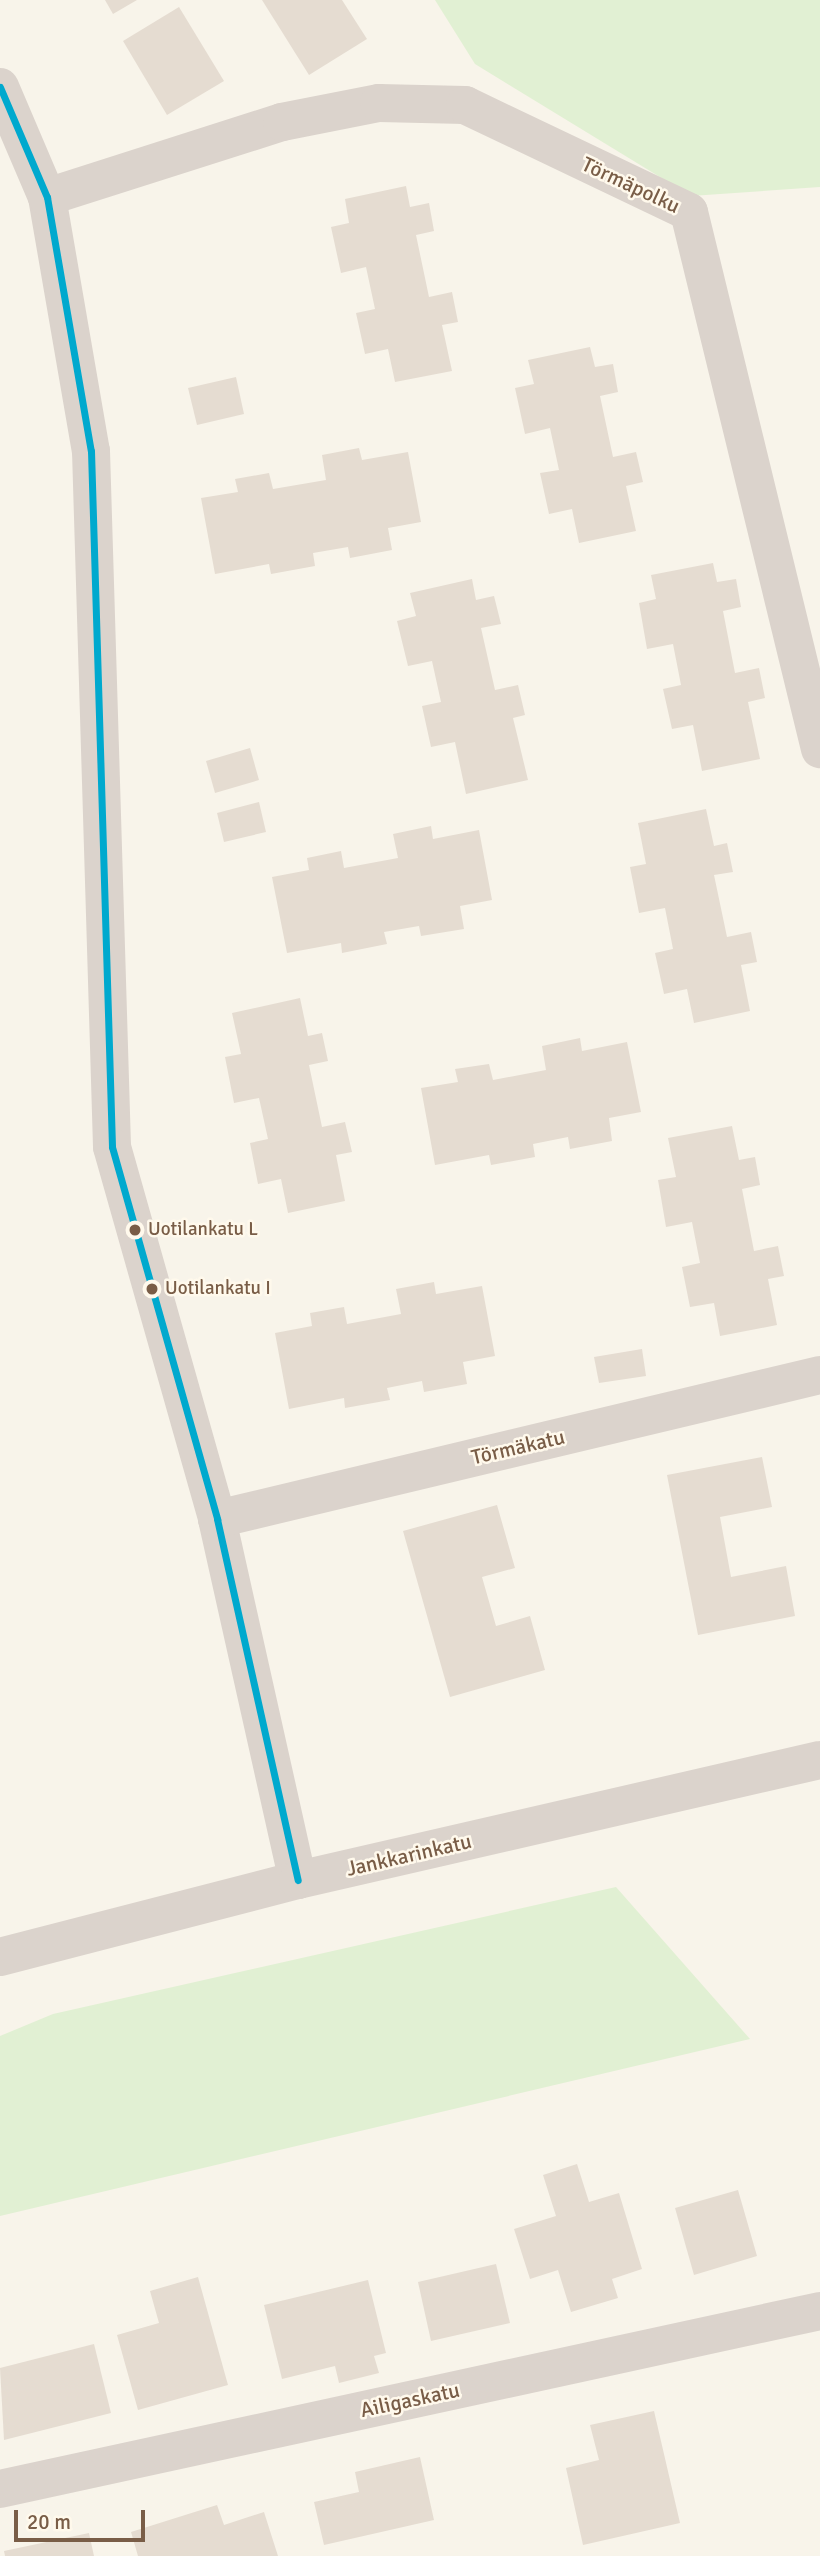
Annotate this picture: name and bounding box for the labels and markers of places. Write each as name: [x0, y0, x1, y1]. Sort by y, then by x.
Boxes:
place label: Uotilankatu L: [148, 1219, 258, 1241]
marker: Uotilankatu L: [128, 1223, 142, 1237]
place label: Uotilankatu I: [165, 1278, 271, 1300]
marker: Uotilankatu I: [145, 1282, 159, 1296]

